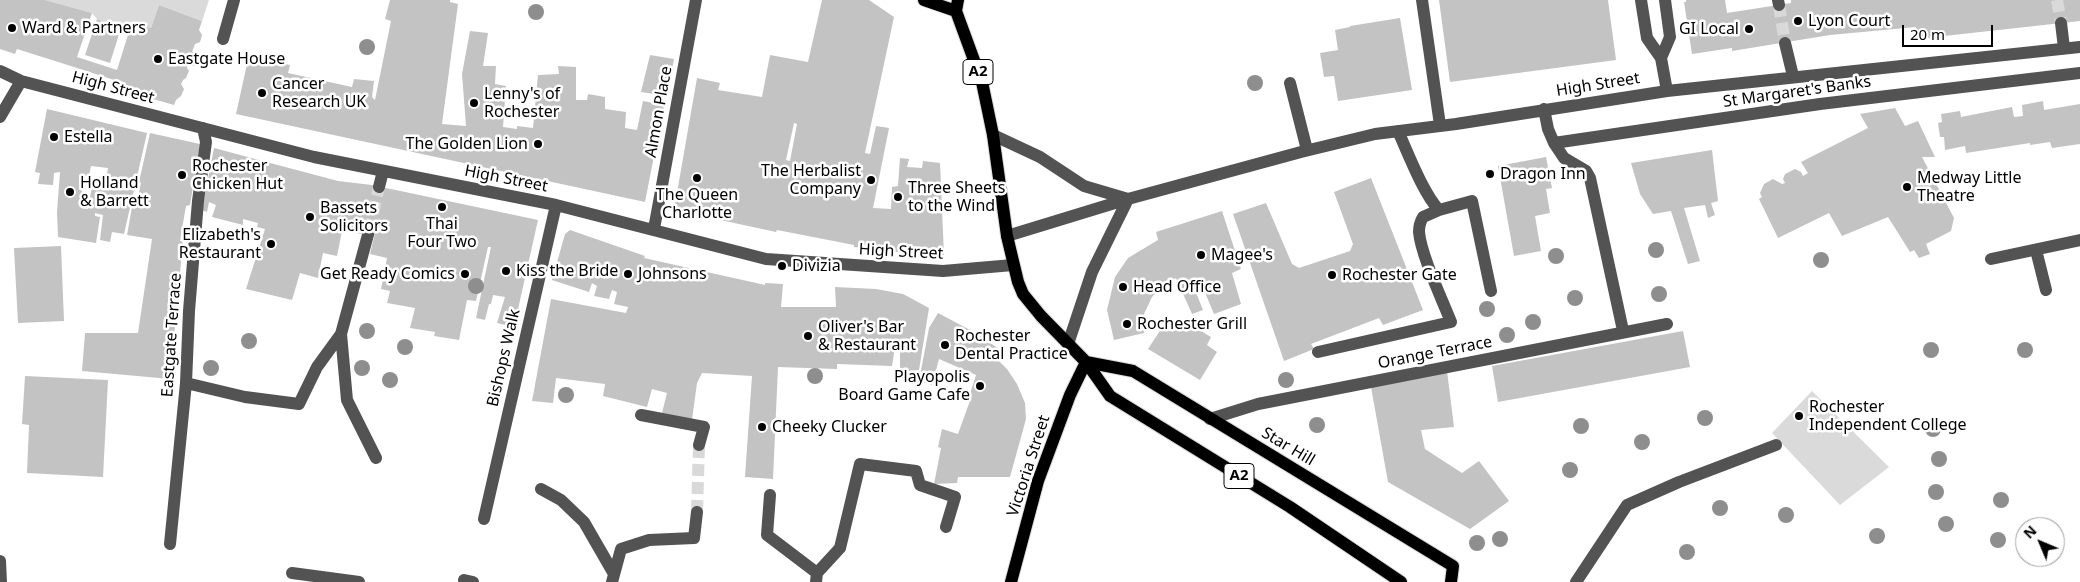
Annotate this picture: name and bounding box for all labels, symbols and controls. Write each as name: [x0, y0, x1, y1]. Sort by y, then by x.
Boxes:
place label: Lyon Court: [1808, 11, 1890, 31]
marker: Lyon Court: [1792, 15, 1804, 27]
scale bar: [1905, 15, 1996, 47]
place label: Ward & Partners: [22, 18, 146, 38]
place label: GI Local: [1679, 19, 1739, 39]
marker: Ward & Partners: [6, 22, 18, 34]
marker: GI Local: [1743, 23, 1755, 35]
text: 20 m: [1910, 24, 1945, 44]
place label: Eastgate House: [168, 49, 285, 69]
marker: Eastgate House: [152, 53, 164, 65]
road number: A2: [963, 60, 993, 84]
street label: Almon Place: [642, 65, 676, 159]
street label: High Street: [70, 68, 156, 108]
street label: High Street: [1555, 69, 1641, 101]
street label: St Margaret's Banks: [1722, 72, 1872, 112]
place label: Cancer Research UK: [272, 74, 366, 112]
place label: Lenny's of Rochester: [484, 84, 560, 122]
marker: Cancer Research UK: [256, 87, 268, 99]
marker: Lenny's of Rochester: [468, 97, 480, 109]
place label: Estella: [64, 127, 113, 147]
marker: Estella: [48, 131, 60, 143]
place label: The Golden Lion: [406, 134, 528, 154]
marker: The Golden Lion: [532, 138, 544, 150]
place label: Rochester Chicken Hut: [192, 156, 283, 194]
place label: The Herbalist Company: [761, 161, 861, 199]
street label: High Street: [463, 162, 549, 196]
place label: Dragon Inn: [1500, 164, 1586, 184]
marker: Dragon Inn: [1484, 168, 1496, 180]
place label: Medway Little Theatre: [1917, 168, 2021, 206]
marker: Rochester Chicken Hut: [176, 169, 188, 181]
marker: The Queen Charlotte: [691, 172, 703, 184]
place label: Holland & Barrett: [80, 173, 149, 211]
marker: The Herbalist Company: [865, 174, 877, 186]
place label: Three Sheets to the Wind: [908, 178, 1005, 216]
marker: Medway Little Theatre: [1901, 181, 1913, 193]
place label: The Queen Charlotte: [656, 185, 738, 223]
marker: Holland & Barrett: [64, 186, 76, 198]
marker: Three Sheets to the Wind: [892, 191, 904, 203]
place label: Bassets Solicitors: [320, 198, 388, 236]
marker: Thai Four Two: [436, 201, 448, 213]
marker: Bassets Solicitors: [304, 211, 316, 223]
place label: Thai Four Two: [407, 214, 477, 252]
place label: Elizabeth's Restaurant: [179, 225, 261, 263]
marker: Elizabeth's Restaurant: [265, 238, 277, 250]
street label: High Street: [858, 240, 944, 264]
place label: Magee's: [1211, 245, 1273, 265]
marker: Magee's: [1195, 249, 1207, 261]
place label: Divizia: [792, 256, 841, 276]
marker: Divizia: [776, 260, 788, 272]
place label: Kiss the Bride: [516, 261, 618, 281]
place label: Get Ready Comics: [320, 264, 455, 284]
place label: Johnsons: [638, 264, 707, 284]
marker: Kiss the Bride: [500, 265, 512, 277]
place label: Rochester Gate: [1342, 265, 1457, 285]
marker: Get Ready Comics: [459, 268, 471, 280]
marker: Johnsons: [622, 268, 634, 280]
marker: Rochester Gate: [1326, 269, 1338, 281]
street label: Eastgate Terrace: [158, 272, 186, 398]
place label: Head Office: [1133, 277, 1221, 297]
marker: Head Office: [1117, 281, 1129, 293]
street label: Bishops Walk: [483, 307, 525, 409]
place label: Rochester Grill: [1137, 314, 1247, 334]
place label: Oliver's Bar & Restaurant: [818, 317, 916, 355]
marker: Rochester Grill: [1121, 318, 1133, 330]
place label: Rochester Dental Practice: [955, 326, 1068, 364]
marker: Oliver's Bar & Restaurant: [802, 330, 814, 342]
street label: Orange Terrace: [1376, 333, 1494, 373]
marker: Rochester Dental Practice: [939, 339, 951, 351]
place label: Playopolis Board Game Cafe: [838, 367, 970, 405]
marker: Playopolis Board Game Cafe: [974, 380, 986, 392]
place label: Rochester Independent College: [1809, 397, 1967, 435]
marker: Rochester Independent College: [1793, 410, 1805, 422]
street label: Victoria Street: [1004, 413, 1054, 519]
place label: Cheeky Clucker: [772, 417, 887, 437]
marker: Cheeky Clucker: [756, 421, 768, 433]
street label: Star Hill: [1258, 424, 1318, 470]
road number: A2: [1224, 464, 1254, 488]
north arrow: [2015, 517, 2065, 567]
text: N: [2019, 521, 2040, 542]

